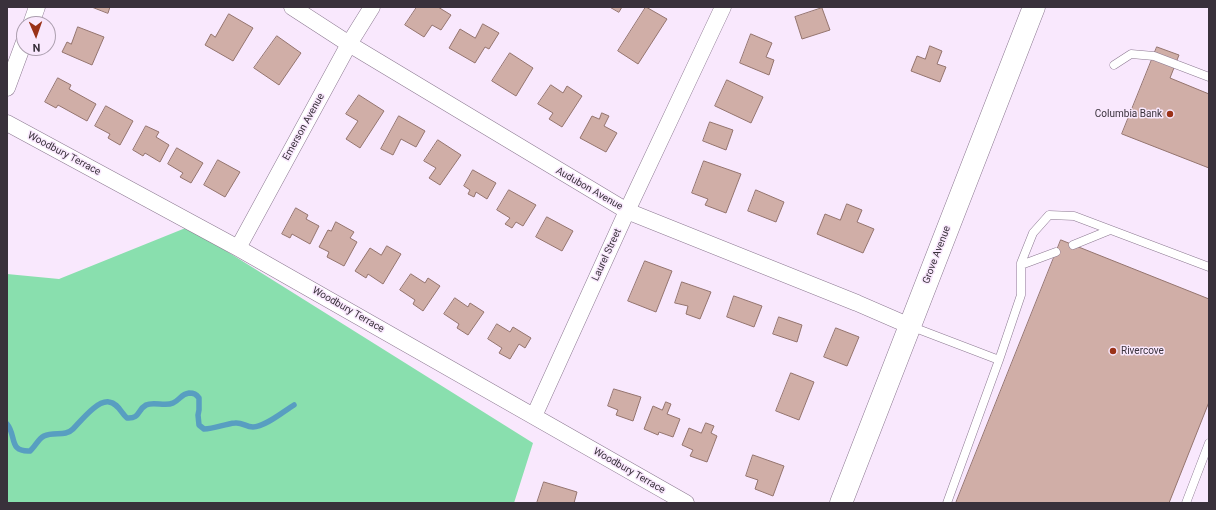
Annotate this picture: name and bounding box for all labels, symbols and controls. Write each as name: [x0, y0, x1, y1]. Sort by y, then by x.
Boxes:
north arrow: [16, 16, 56, 56]
text: N: [32, 41, 41, 54]
street label: Emerson Avenue: [281, 91, 327, 163]
place label: Columbia Bank: [1095, 108, 1162, 120]
marker: Columbia Bank: [1165, 109, 1175, 119]
street label: Woodbury Terrace: [25, 130, 103, 178]
street label: Audubon Avenue: [553, 165, 625, 213]
street label: Grove Avenue: [920, 224, 954, 286]
street label: Laurel Street: [590, 227, 624, 283]
street label: Woodbury Terrace: [310, 285, 386, 335]
place label: Rivercove: [1121, 345, 1164, 357]
marker: Rivercove: [1108, 346, 1118, 356]
street label: Woodbury Terrace: [591, 446, 667, 496]

